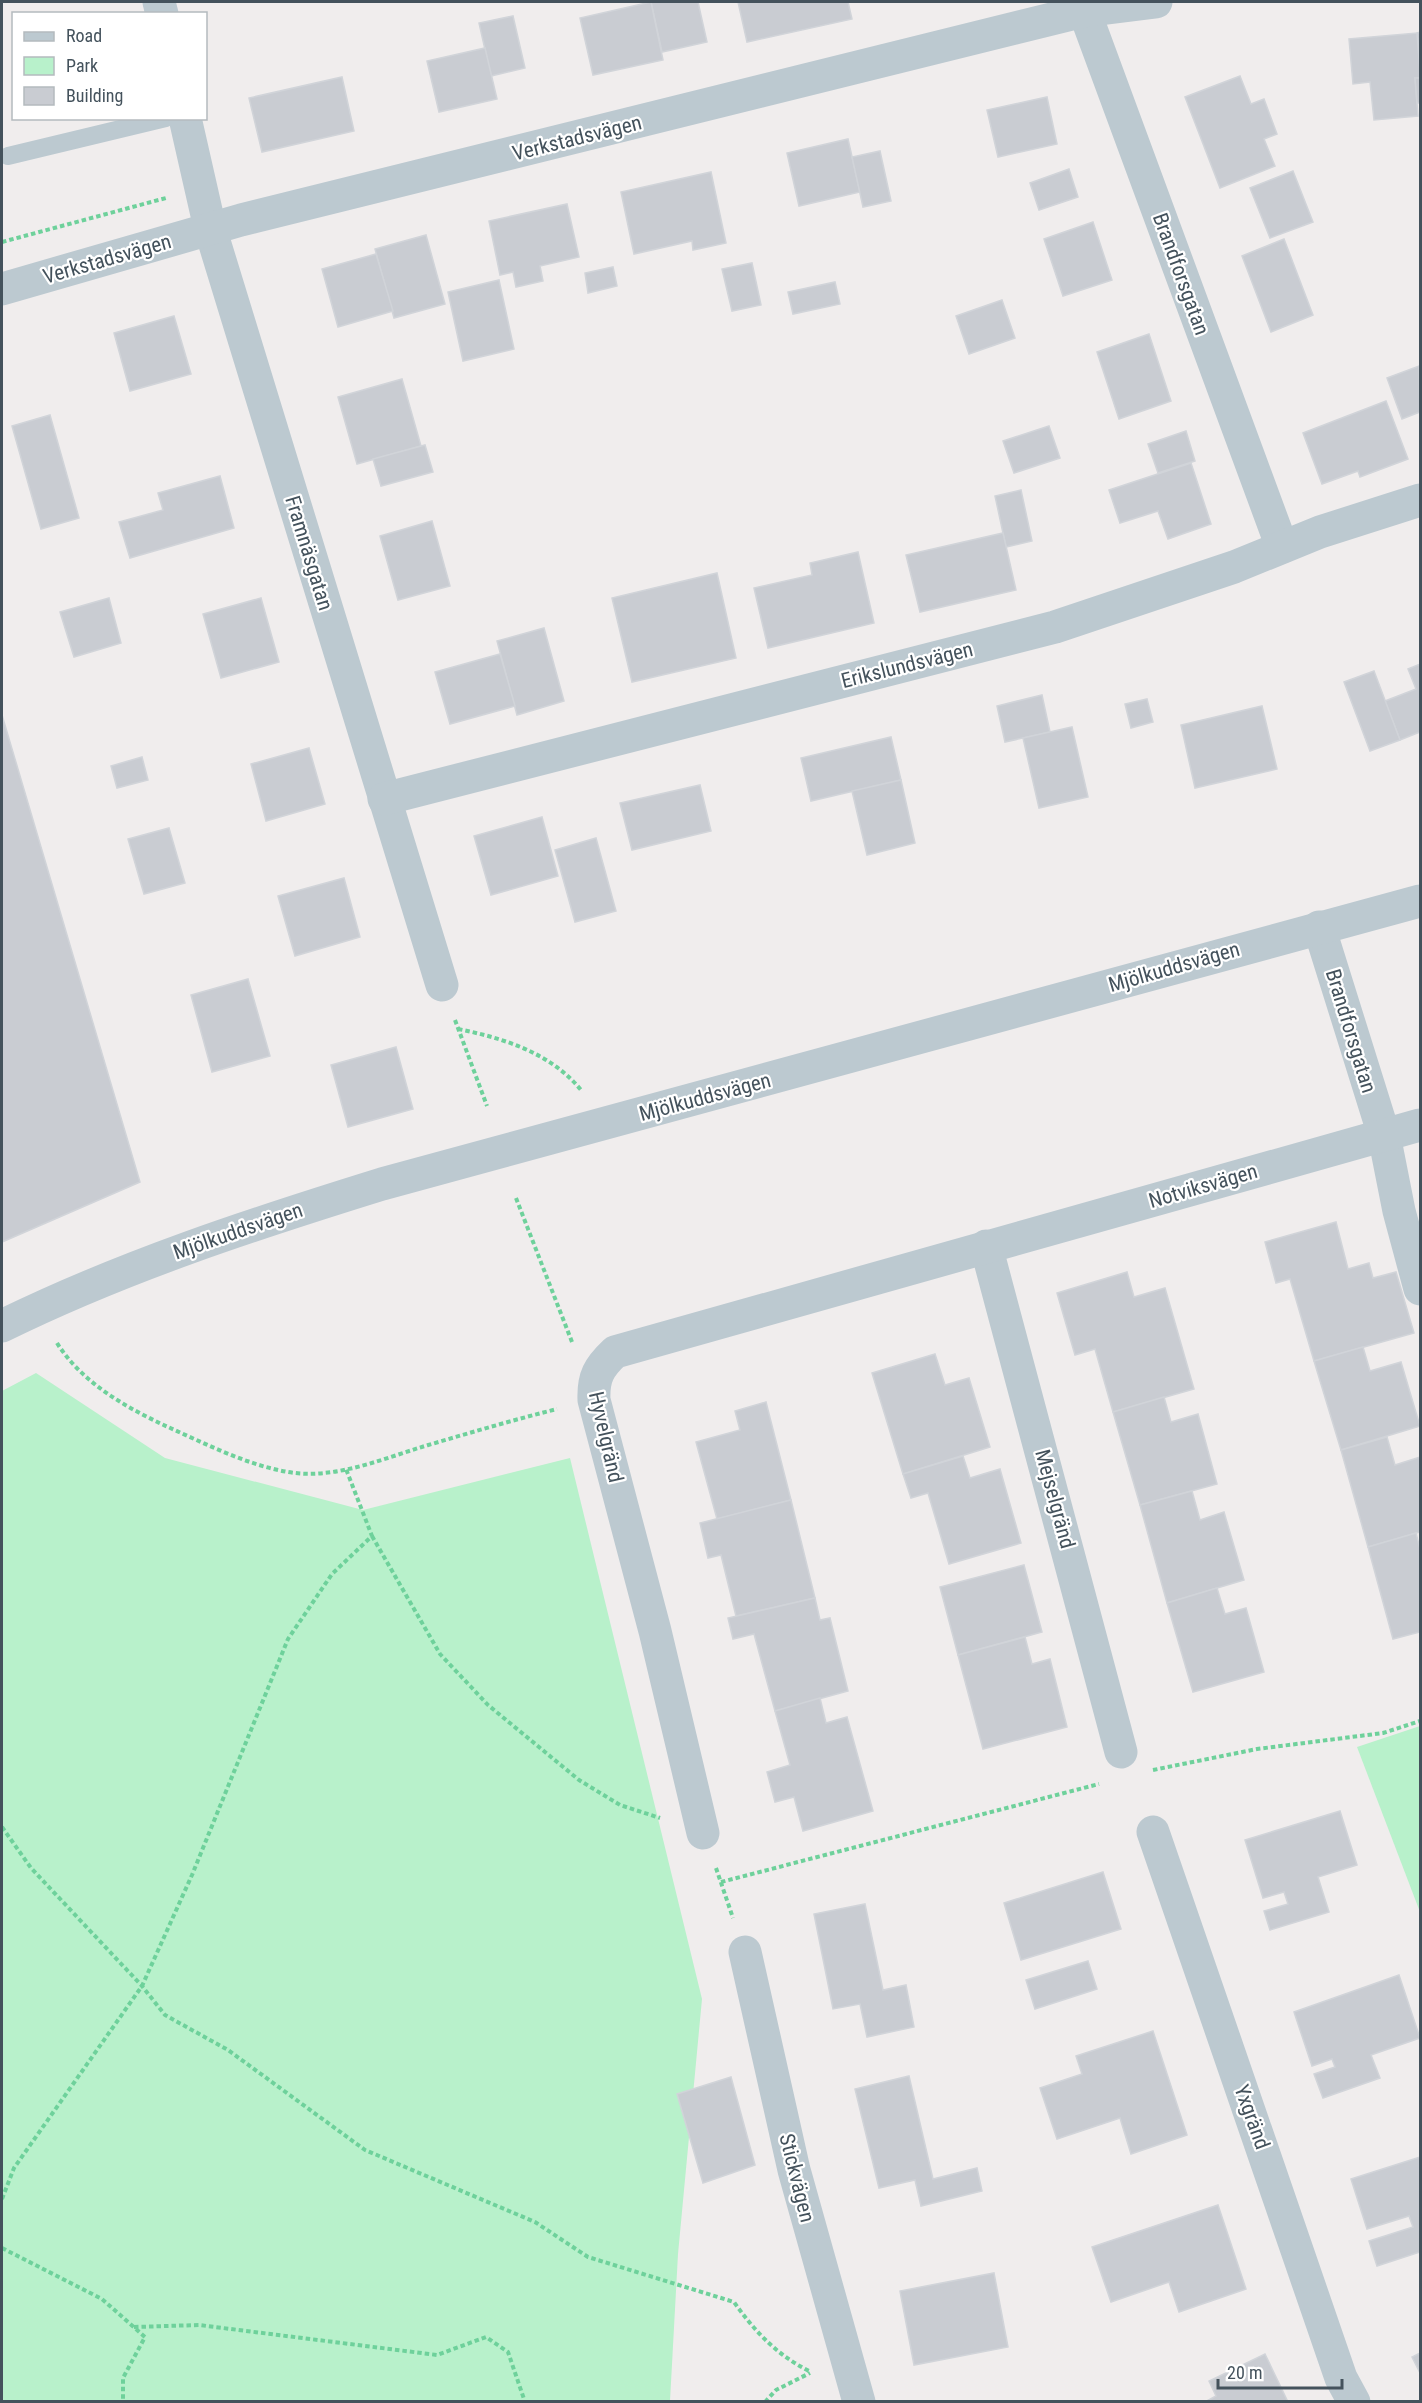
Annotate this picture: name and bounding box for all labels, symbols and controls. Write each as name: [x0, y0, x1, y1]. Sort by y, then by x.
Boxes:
legend: [12, 12, 207, 120]
text: Road: [66, 25, 102, 46]
text: Park: [66, 55, 98, 76]
text: Building: [66, 85, 123, 106]
street label: Verkstadsvägen: [510, 110, 644, 166]
street label: Brandforsgatan: [1148, 210, 1214, 338]
street label: Verkstadsvägen: [40, 229, 174, 289]
street label: Framnäsgatan: [280, 493, 338, 613]
street label: Erikslundsvägen: [839, 637, 975, 693]
street label: Mjölkuddsvägen: [1106, 937, 1242, 997]
street label: Brandforsgatan: [1321, 966, 1381, 1096]
street label: Mjölkuddsvägen: [637, 1068, 773, 1126]
street label: Notviksvägen: [1146, 1159, 1260, 1213]
street label: Mjölkuddsvägen: [170, 1198, 306, 1264]
street label: Hyvelgränd: [584, 1389, 628, 1485]
street label: Mejselgränd: [1030, 1447, 1080, 1551]
street label: Yxgränd: [1229, 2082, 1275, 2152]
street label: Stickvägen: [774, 2131, 820, 2225]
scale bar: [1218, 2352, 1342, 2390]
text: 20 m: [1227, 2362, 1262, 2383]

